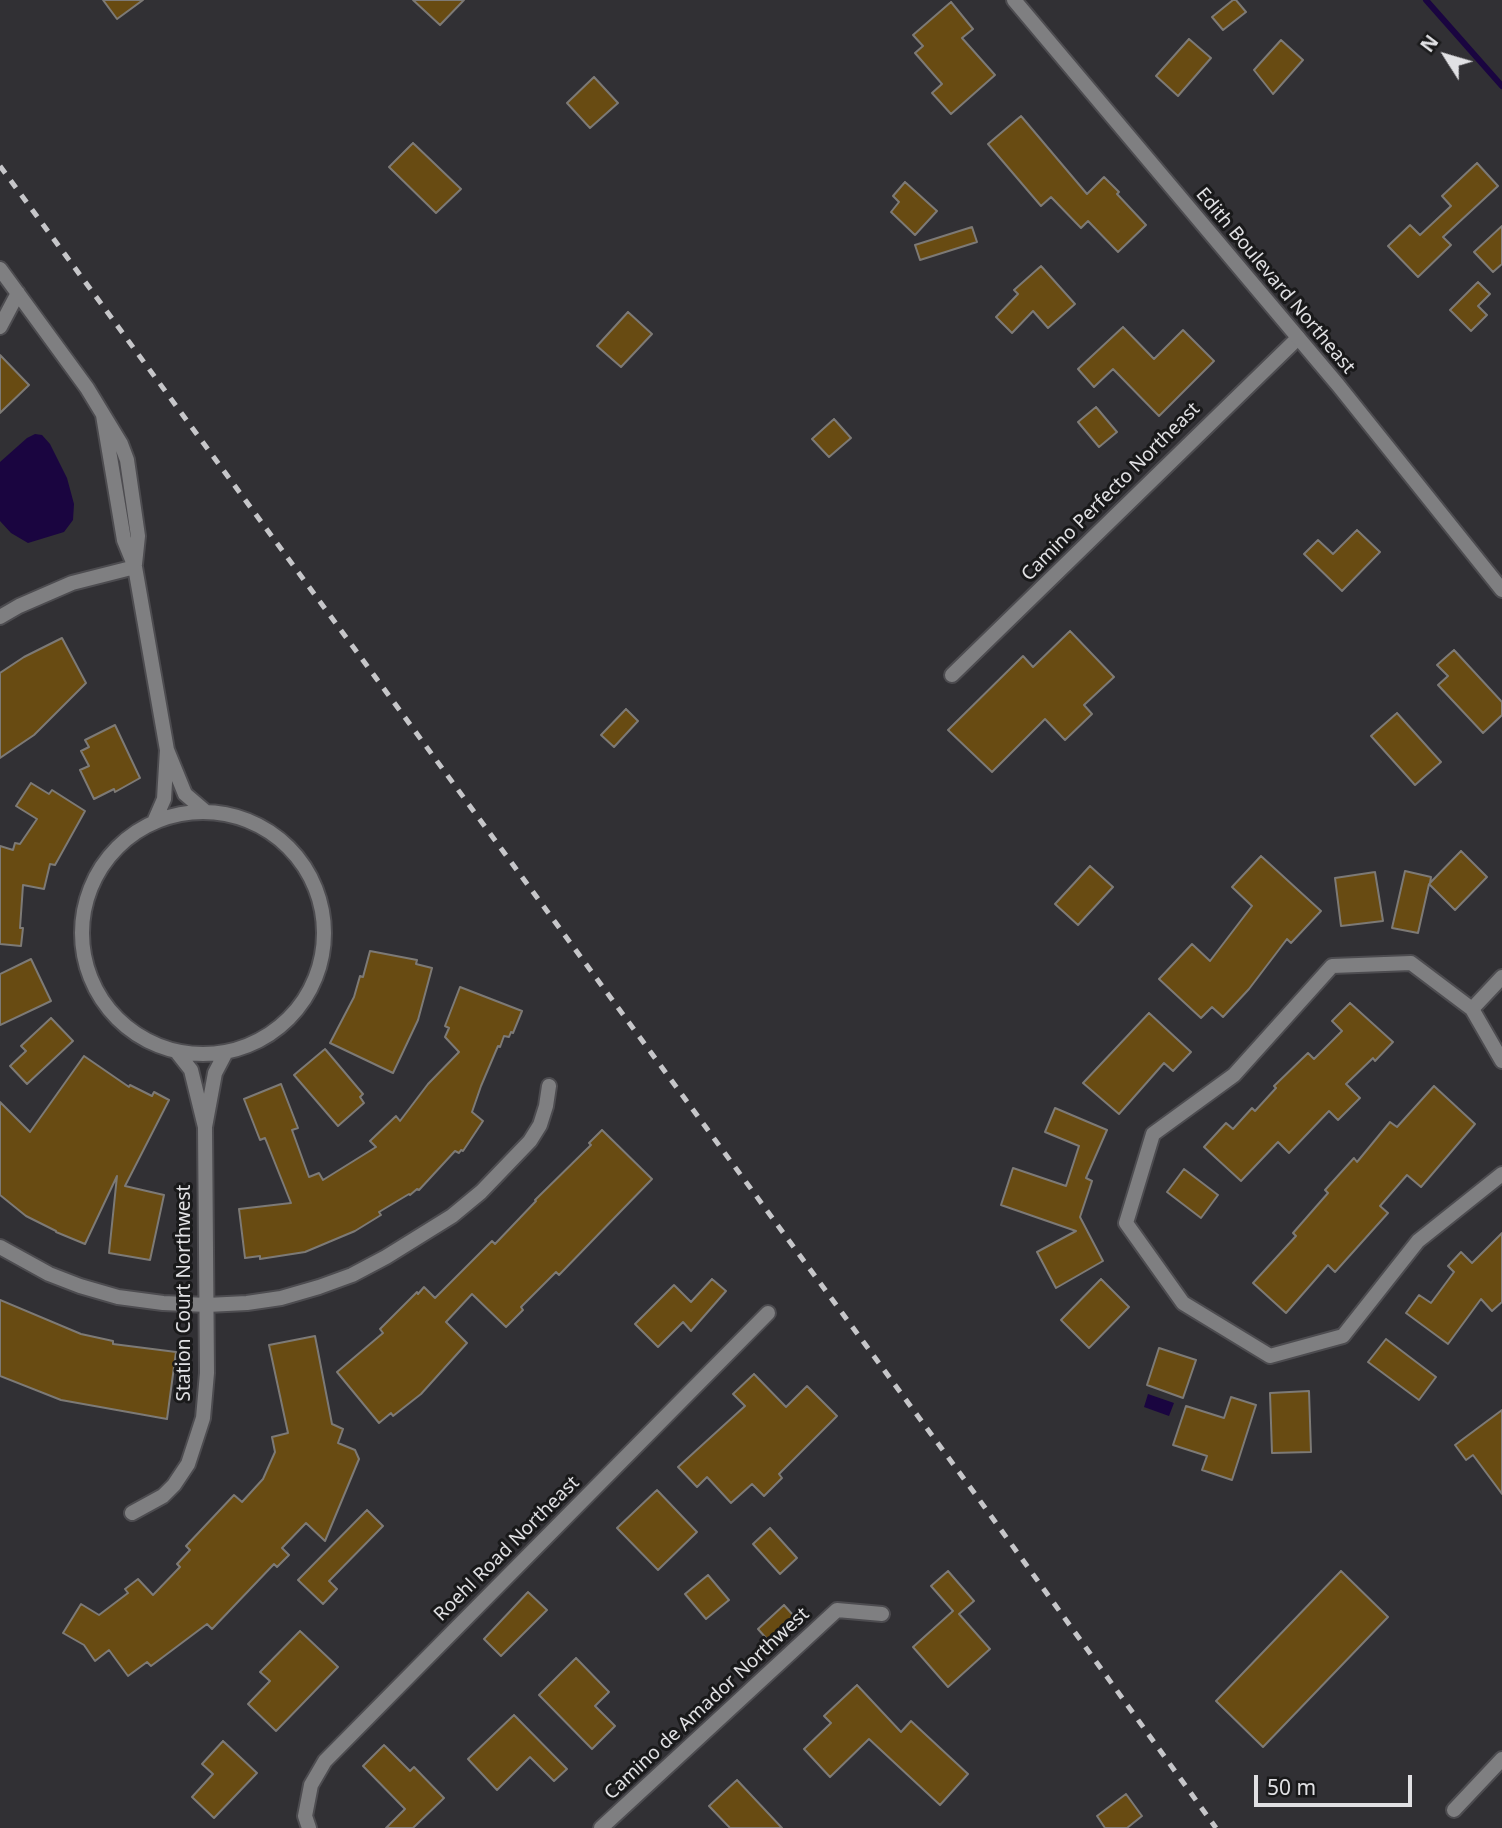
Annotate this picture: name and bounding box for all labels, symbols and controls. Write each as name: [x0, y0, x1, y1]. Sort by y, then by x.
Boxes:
north arrow: [1411, 21, 1481, 91]
text: N: [1414, 29, 1444, 57]
street label: Edith Boulevard Northeast: [1191, 183, 1359, 379]
street label: Camino Perfecto Northeast: [1017, 398, 1205, 586]
street label: Station Court Northwest: [174, 1185, 196, 1401]
street label: Roehl Road Northeast: [430, 1472, 584, 1626]
street label: Camino de Amador Northwest: [600, 1603, 814, 1805]
scale bar: [1257, 1762, 1414, 1806]
text: 50 m: [1267, 1773, 1316, 1801]

